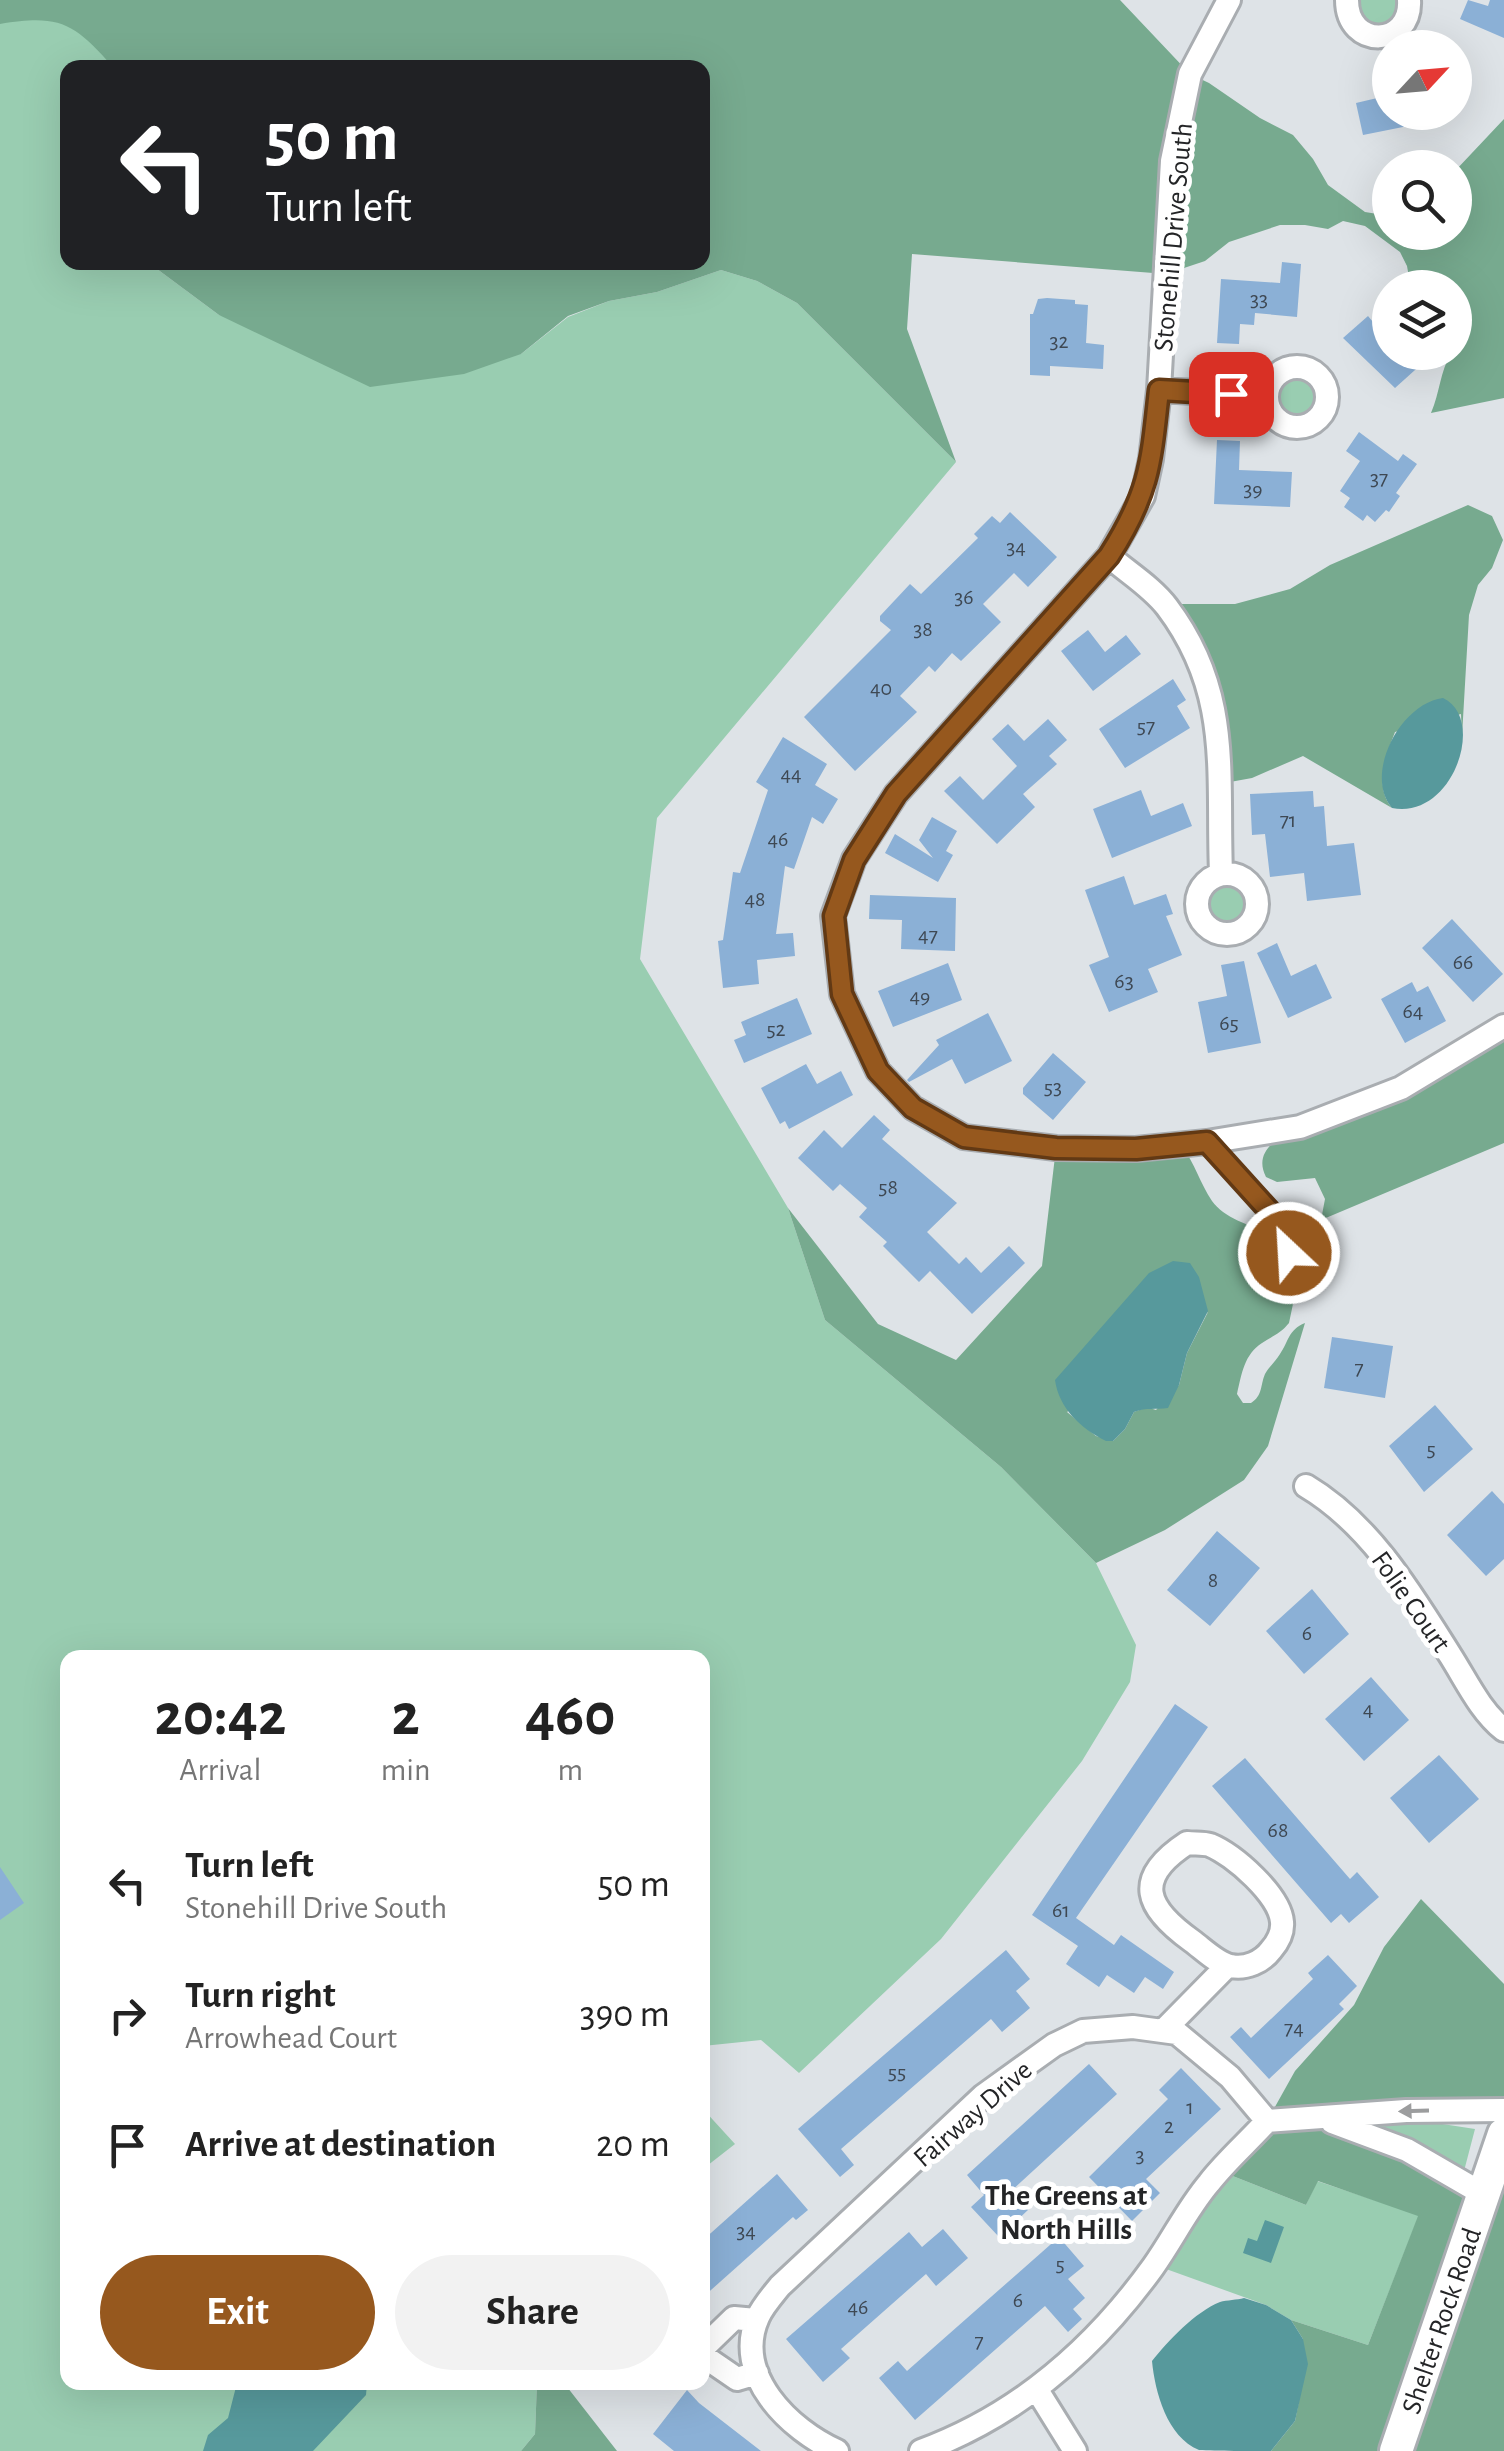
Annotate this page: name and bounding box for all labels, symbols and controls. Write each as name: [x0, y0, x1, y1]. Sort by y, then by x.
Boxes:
north arrow: [1372, 30, 1472, 130]
map controls: [1372, 30, 1472, 370]
icon: left: [100, 100, 230, 230]
text: 50 m: [265, 103, 399, 173]
street label: Stonehill Drive South: [1150, 122, 1198, 353]
button: search: [1372, 150, 1472, 250]
text: Turn left: [265, 185, 412, 230]
button: layers: [1372, 270, 1472, 370]
house number: 33: [1250, 288, 1268, 310]
house number: 32: [1049, 330, 1069, 352]
pin: [1189, 352, 1274, 437]
icon: arrive: [1204, 367, 1259, 422]
house number: 37: [1370, 467, 1388, 489]
house number: 39: [1243, 478, 1263, 500]
house number: 34: [1006, 536, 1026, 558]
house number: 36: [954, 586, 974, 608]
house number: 38: [913, 618, 933, 640]
house number: 40: [870, 677, 892, 699]
house number: 57: [1137, 715, 1155, 737]
house number: 44: [780, 763, 802, 785]
house number: 71: [1280, 809, 1296, 831]
house number: 46: [768, 828, 788, 850]
house number: 48: [744, 888, 766, 910]
house number: 47: [918, 924, 938, 946]
house number: 66: [1453, 951, 1473, 973]
house number: 63: [1114, 970, 1134, 992]
house number: 49: [910, 985, 930, 1007]
house number: 64: [1403, 1000, 1423, 1022]
house number: 65: [1219, 1012, 1239, 1034]
house number: 52: [766, 1018, 786, 1040]
house number: 53: [1044, 1076, 1062, 1098]
house number: 58: [878, 1176, 898, 1198]
position arrow: [1237, 1201, 1341, 1305]
house number: 7: [1354, 1357, 1364, 1379]
house number: 5: [1426, 1438, 1436, 1460]
street label: Folie Court: [1366, 1547, 1455, 1658]
house number: 8: [1208, 1569, 1218, 1591]
house number: 6: [1302, 1622, 1312, 1644]
text: 20:42: [155, 1686, 286, 1746]
text: 2: [392, 1686, 420, 1746]
text: 460: [525, 1686, 615, 1746]
house number: 4: [1363, 1698, 1373, 1720]
text: Arrival: [179, 1754, 261, 1786]
text: min: [381, 1754, 431, 1786]
text: m: [557, 1754, 583, 1786]
house number: 68: [1268, 1819, 1288, 1841]
text: Turn left: [185, 1847, 313, 1885]
icon: left: [100, 1858, 155, 1913]
text: 50 m: [597, 1866, 670, 1904]
text: Stonehill Drive South: [185, 1892, 447, 1924]
house number: 61: [1052, 1899, 1070, 1921]
text: Turn right: [185, 1977, 335, 2015]
icon: right: [100, 1988, 155, 2043]
text: 390 m: [580, 1996, 670, 2034]
house number: 74: [1284, 2017, 1304, 2039]
text: Arrowhead Court: [185, 2022, 397, 2054]
street label: Fairway Drive: [909, 2056, 1038, 2173]
house number: 55: [888, 2061, 906, 2083]
house number: 1: [1186, 2096, 1194, 2118]
one-way arrow: [1397, 2104, 1429, 2120]
house number: 2: [1164, 2115, 1174, 2137]
icon: arrive: [100, 2118, 155, 2173]
text: Arrive at destination: [185, 2126, 496, 2164]
text: 20 m: [596, 2126, 670, 2164]
house number: 3: [1135, 2144, 1145, 2166]
district label: The Greens at North Hills: [985, 2181, 1147, 2245]
house number: 34: [736, 2220, 756, 2242]
street label: Shelter Rock Road: [1398, 2224, 1487, 2418]
house number: 5: [1055, 2253, 1065, 2275]
button: Exit: [100, 2255, 375, 2370]
button: Share: [395, 2255, 670, 2370]
house number: 6: [1013, 2289, 1023, 2311]
house number: 46: [848, 2296, 868, 2318]
house number: 7: [974, 2330, 984, 2352]

